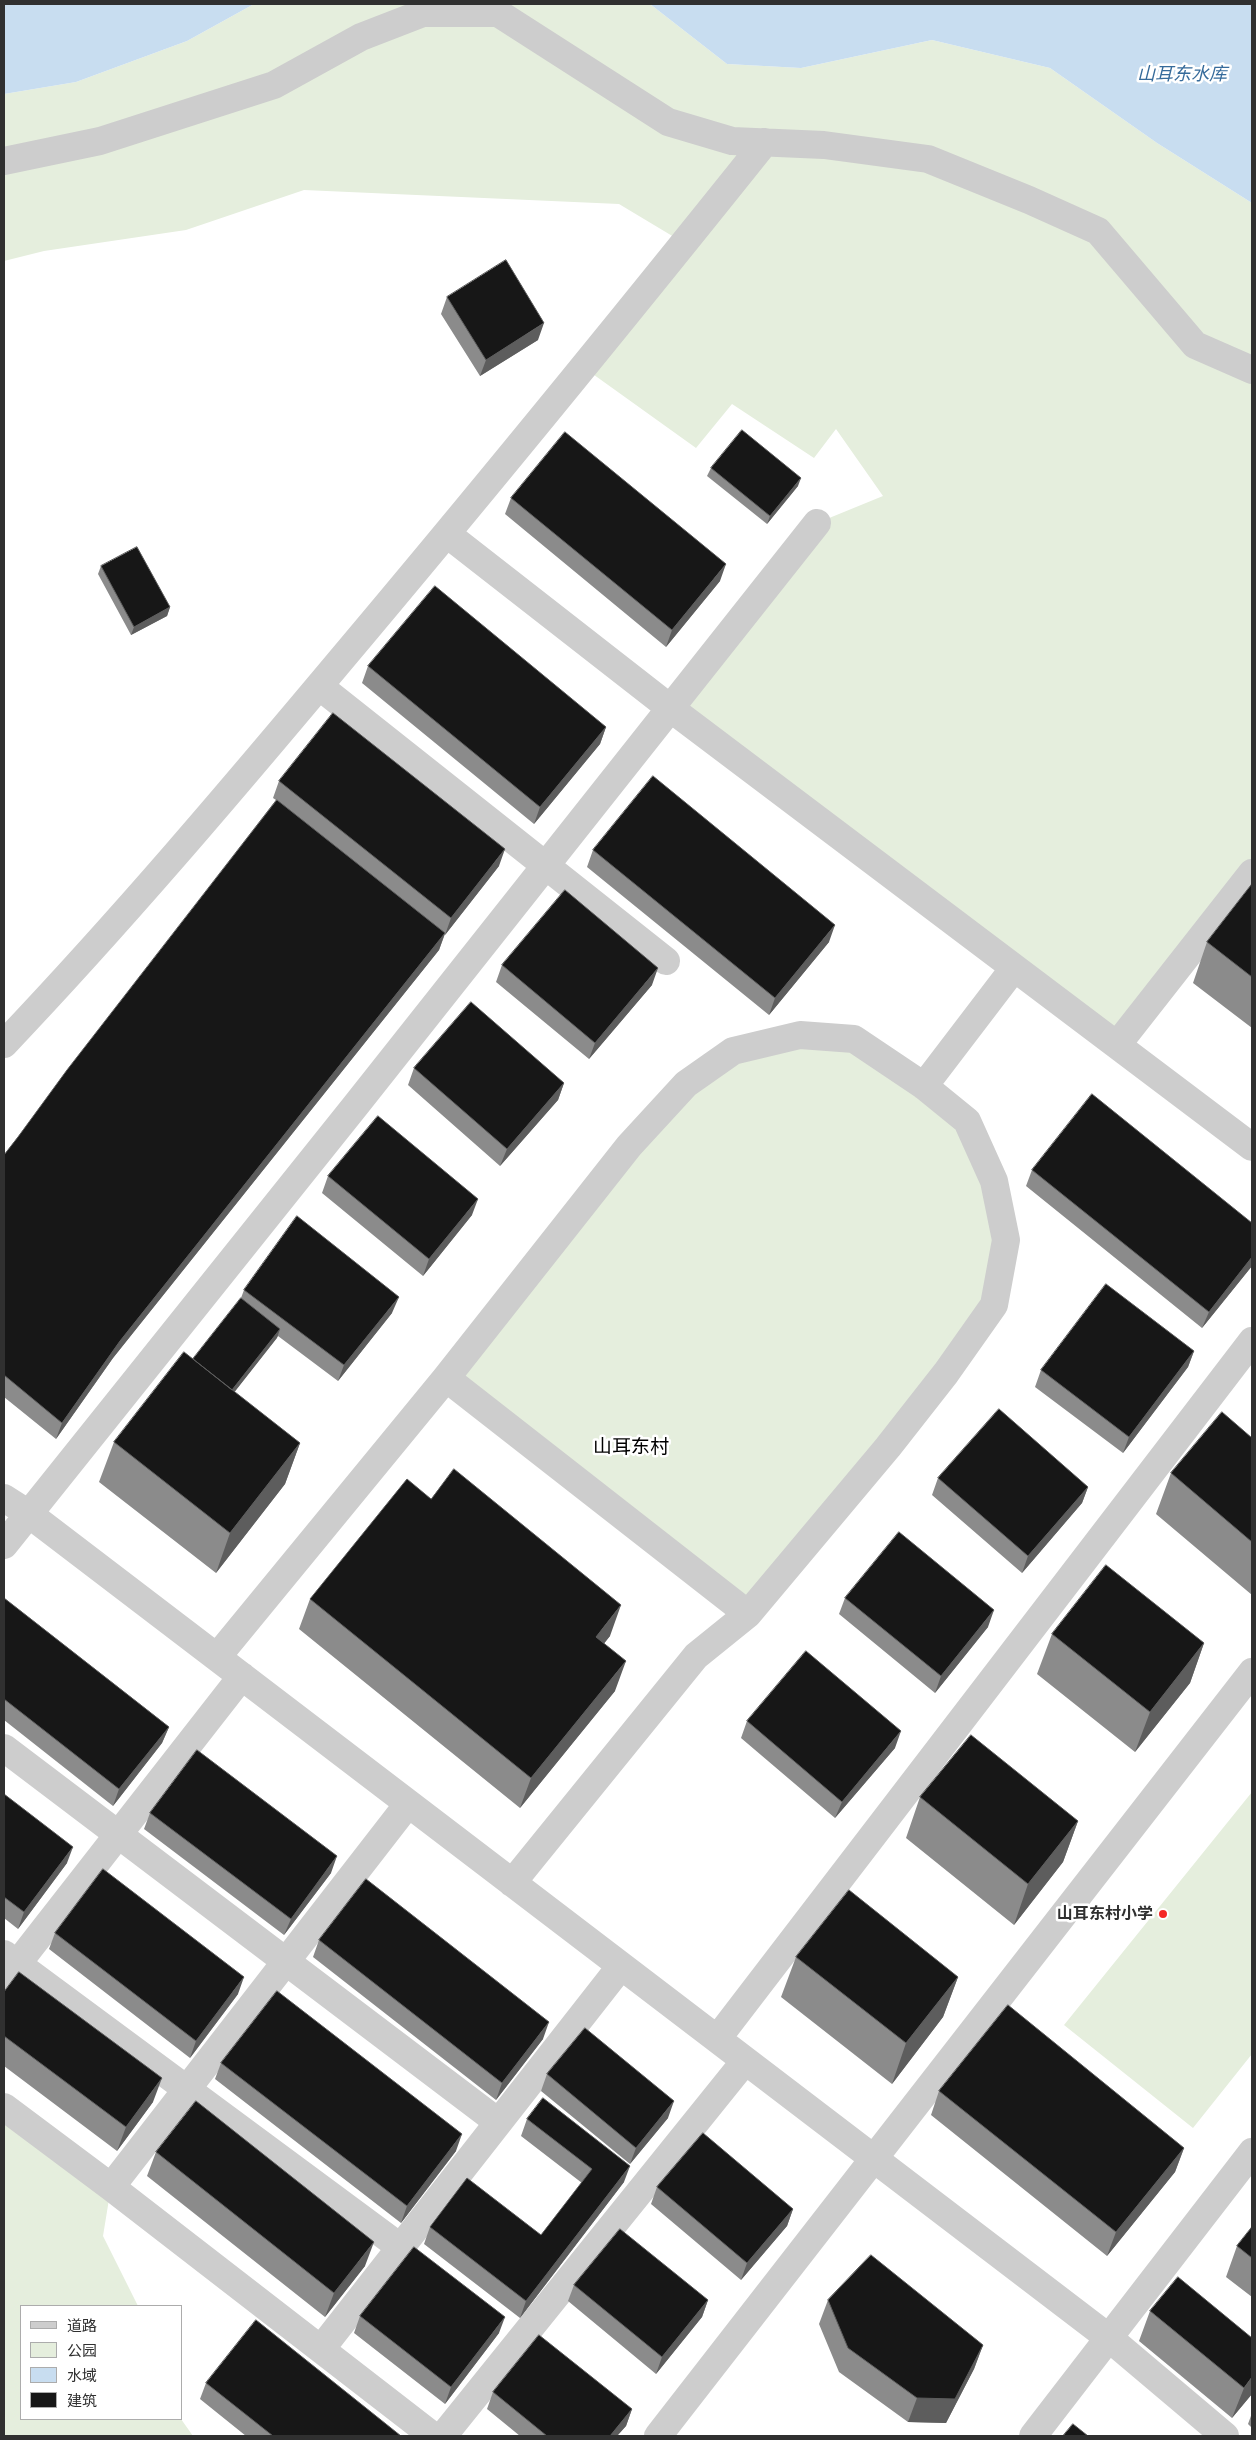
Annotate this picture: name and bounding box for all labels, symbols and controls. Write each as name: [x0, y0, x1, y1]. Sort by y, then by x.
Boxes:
water label: 山耳东水库: [1137, 64, 1227, 86]
district label: 山耳东村: [593, 1437, 669, 1459]
place label: 山耳东村小学: [1057, 1904, 1153, 1924]
marker: 山耳东村小学: [1157, 1908, 1169, 1920]
legend: [20, 2305, 182, 2420]
text: 道路: [67, 2317, 97, 2335]
text: 公园: [67, 2342, 97, 2360]
text: 水域: [67, 2367, 97, 2385]
text: 建筑: [67, 2392, 97, 2410]

